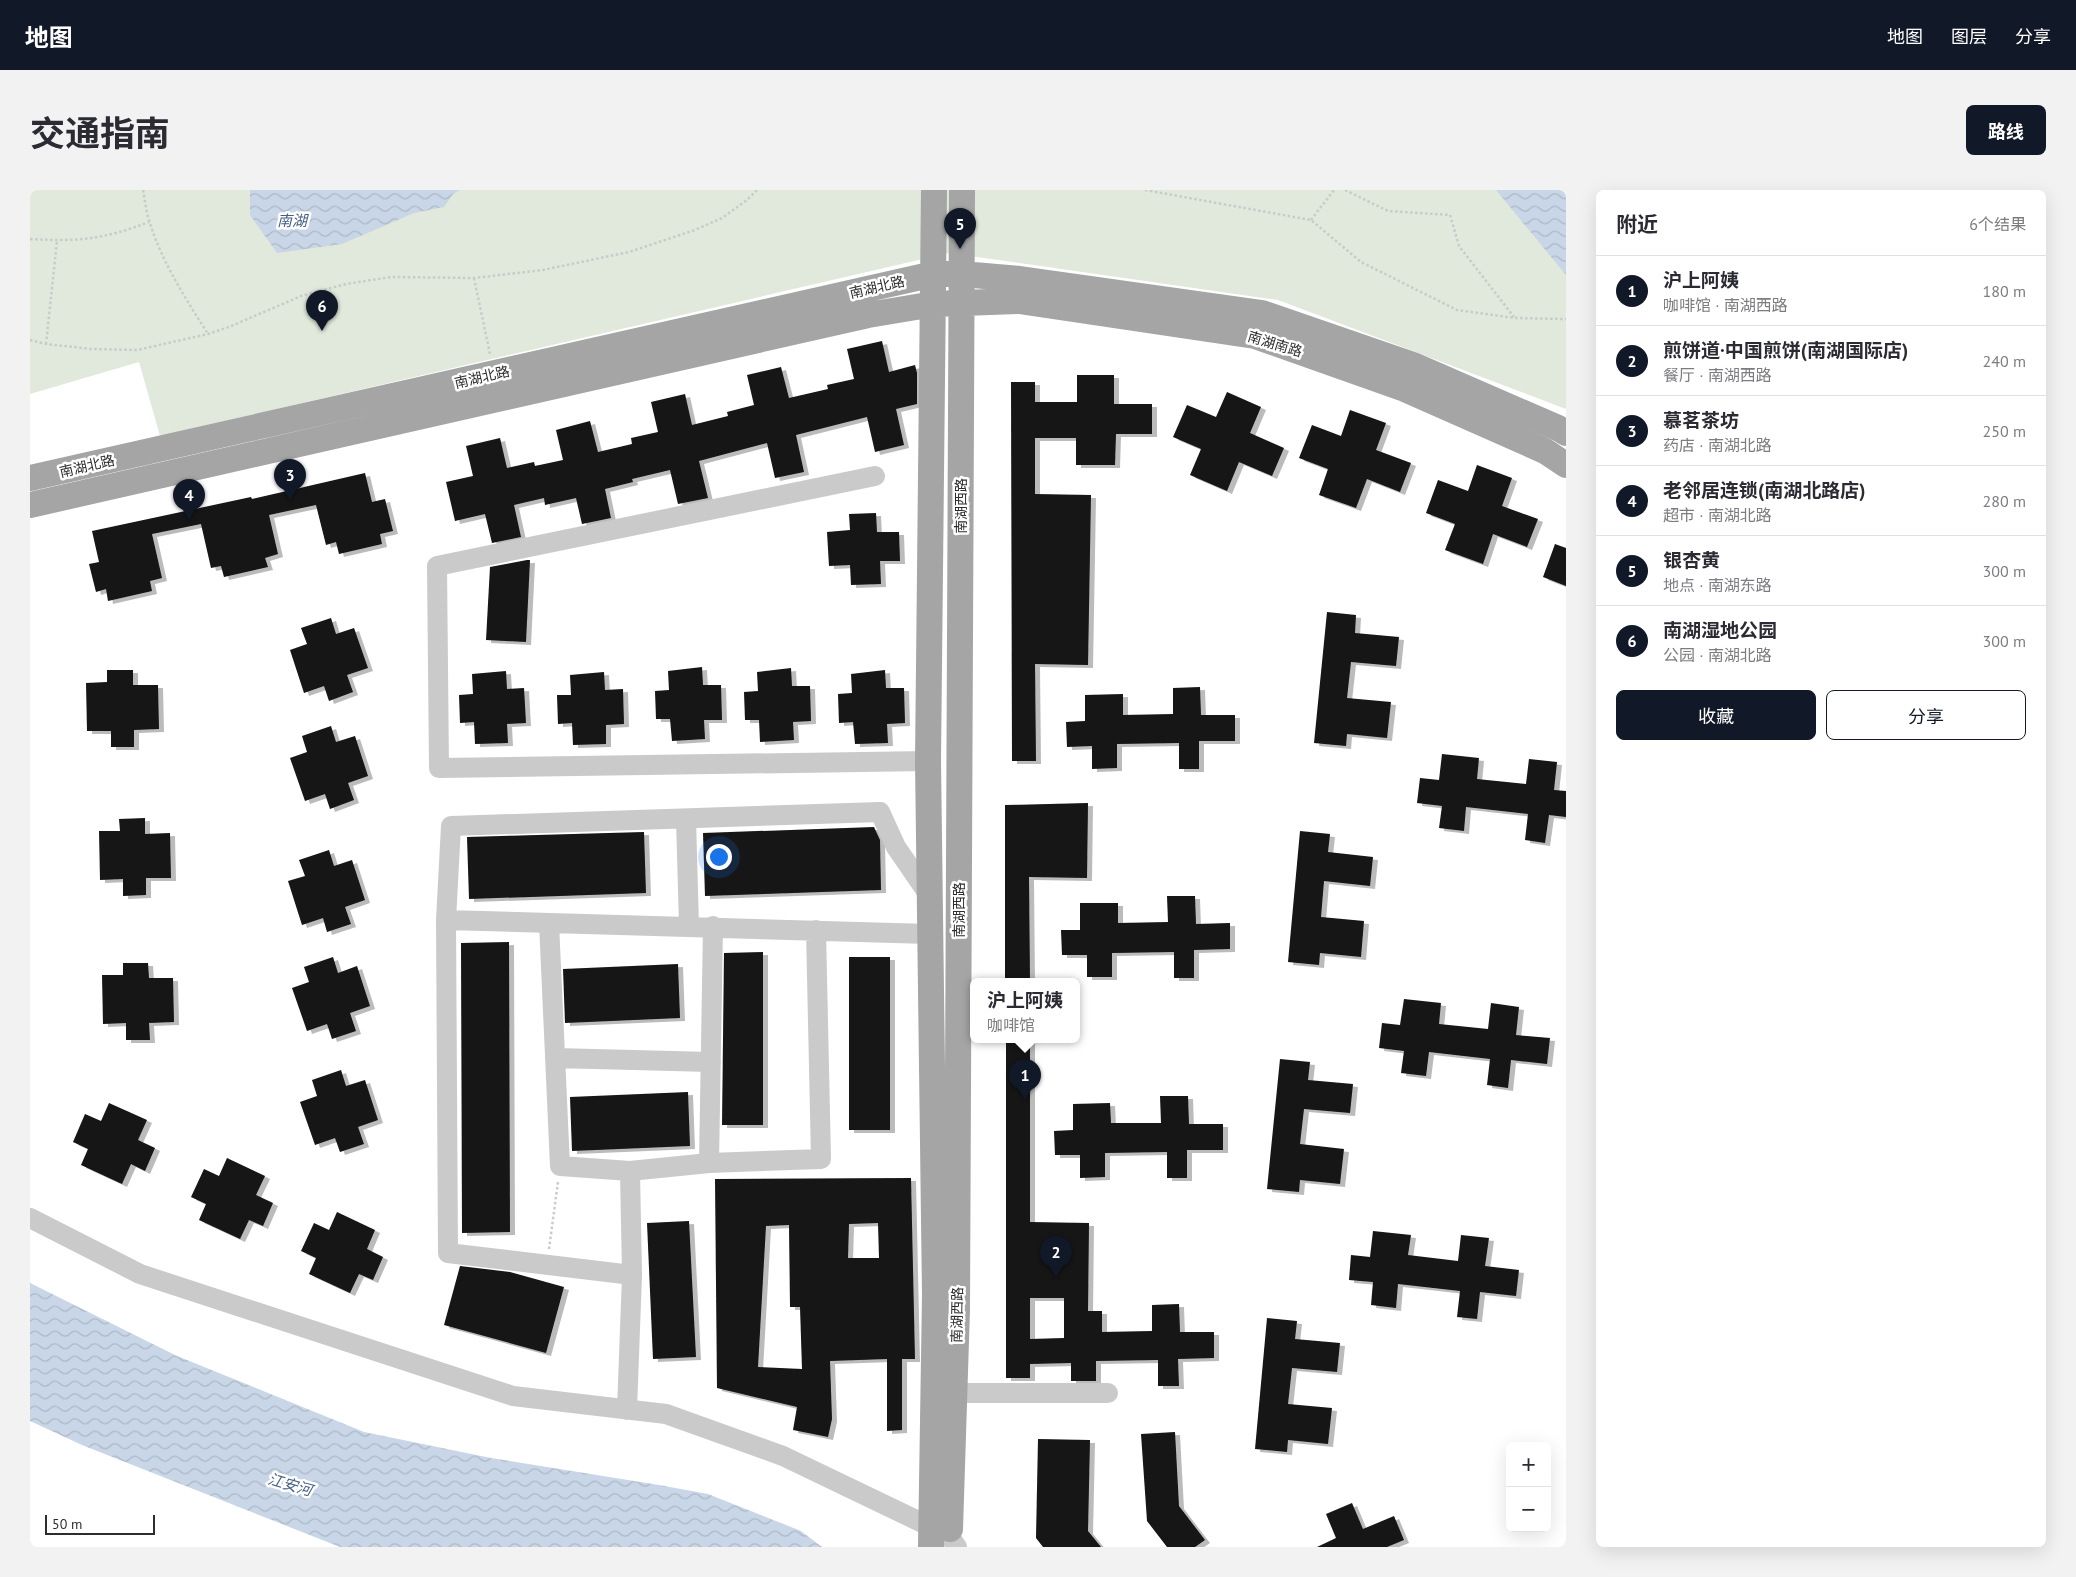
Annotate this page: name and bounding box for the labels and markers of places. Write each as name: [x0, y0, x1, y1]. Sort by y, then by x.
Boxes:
pin: 5: [944, 208, 976, 249]
pin: 6: [306, 290, 338, 331]
pin: 3: [274, 459, 306, 500]
pin: 4: [173, 479, 205, 520]
pin: 1: [1009, 1059, 1041, 1100]
pin: 2: [1040, 1236, 1072, 1277]

